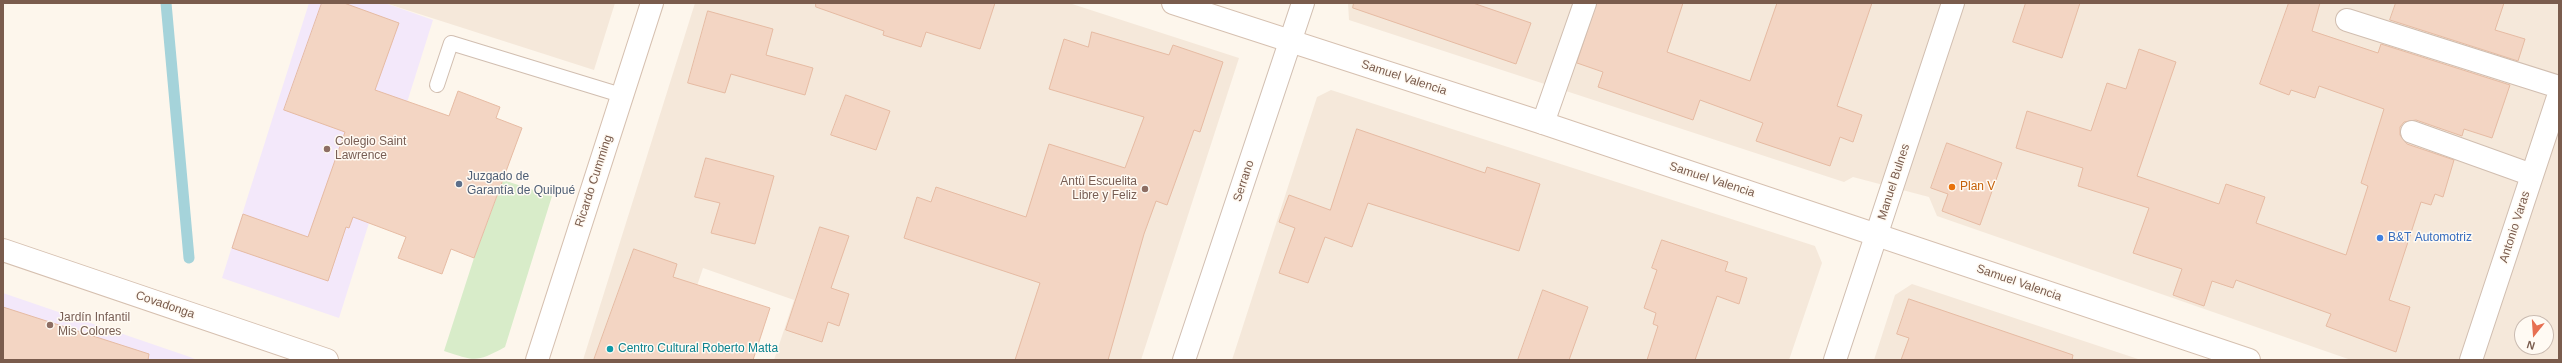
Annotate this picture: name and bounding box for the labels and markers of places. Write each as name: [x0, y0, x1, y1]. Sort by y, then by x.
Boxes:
place label: Colegio Saint Lawrence: [335, 135, 406, 163]
marker: Colegio Saint Lawrence: [322, 144, 332, 154]
place label: Juzgado de Garantía de Quilpué: [467, 170, 575, 198]
place label: Antü Escuelita Libre y Feliz: [1060, 175, 1137, 203]
marker: Juzgado de Garantía de Quilpué: [454, 179, 464, 189]
place label: Plan V: [1960, 180, 1995, 194]
marker: Plan V: [1947, 182, 1957, 192]
marker: Antü Escuelita Libre y Feliz: [1140, 184, 1150, 194]
place label: B&T Automotriz: [2388, 231, 2472, 245]
marker: B&T Automotriz: [2375, 233, 2385, 243]
place label: Jardín Infantil Mis Colores: [58, 311, 130, 339]
marker: Jardín Infantil Mis Colores: [45, 320, 55, 330]
place label: Centro Cultural Roberto Matta: [618, 342, 778, 356]
marker: Centro Cultural Roberto Matta: [605, 344, 615, 354]

